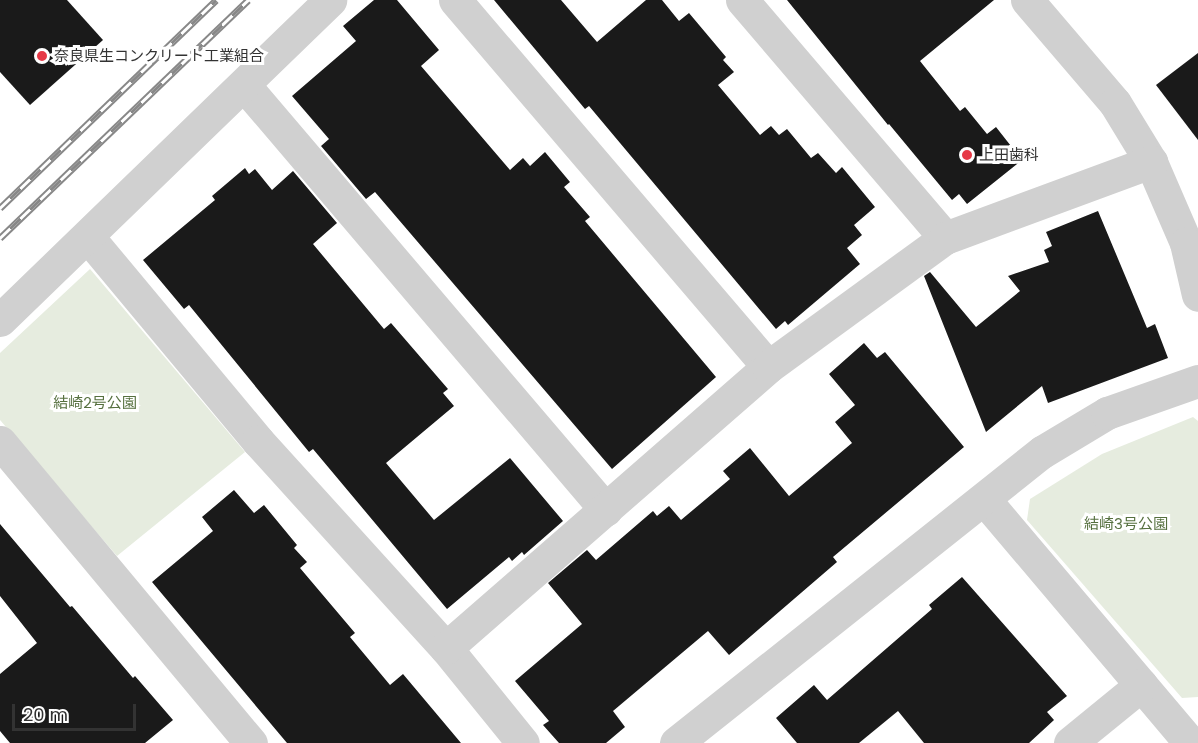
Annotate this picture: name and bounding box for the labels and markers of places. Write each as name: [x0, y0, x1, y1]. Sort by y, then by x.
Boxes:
place label: 奈良県生コンクリート工業組合: [54, 47, 264, 65]
marker: 奈良県生コンクリート工業組合: [35, 49, 49, 63]
place label: 上田歯科: [979, 146, 1039, 164]
marker: 上田歯科: [960, 148, 974, 162]

